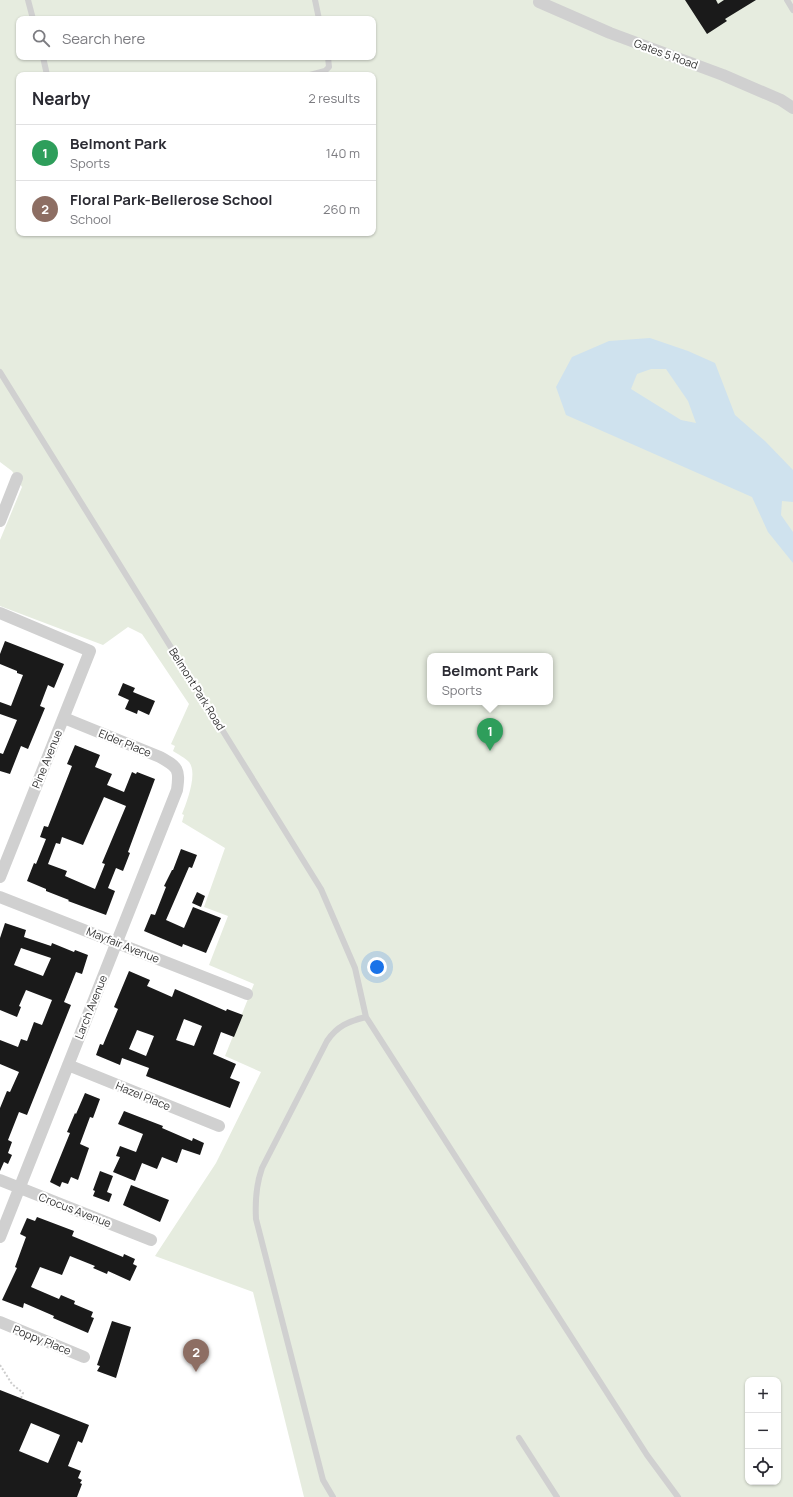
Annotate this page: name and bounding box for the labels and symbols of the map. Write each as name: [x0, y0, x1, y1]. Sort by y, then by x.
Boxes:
street label: Gates 5 Road: [632, 35, 700, 72]
street label: Belmont Park Road: [166, 645, 229, 733]
pin: 1: [477, 718, 503, 751]
street label: Elder Place: [97, 725, 154, 760]
street label: Pine Avenue: [28, 727, 65, 790]
street label: Mayfair Avenue: [84, 923, 162, 966]
your location: [367, 957, 387, 977]
street label: Larch Avenue: [71, 972, 110, 1041]
street label: Hazel Place: [114, 1078, 173, 1114]
street label: Crocus Avenue: [37, 1189, 114, 1230]
street label: Poppy Place: [11, 1321, 74, 1358]
pin: 2: [183, 1339, 209, 1372]

